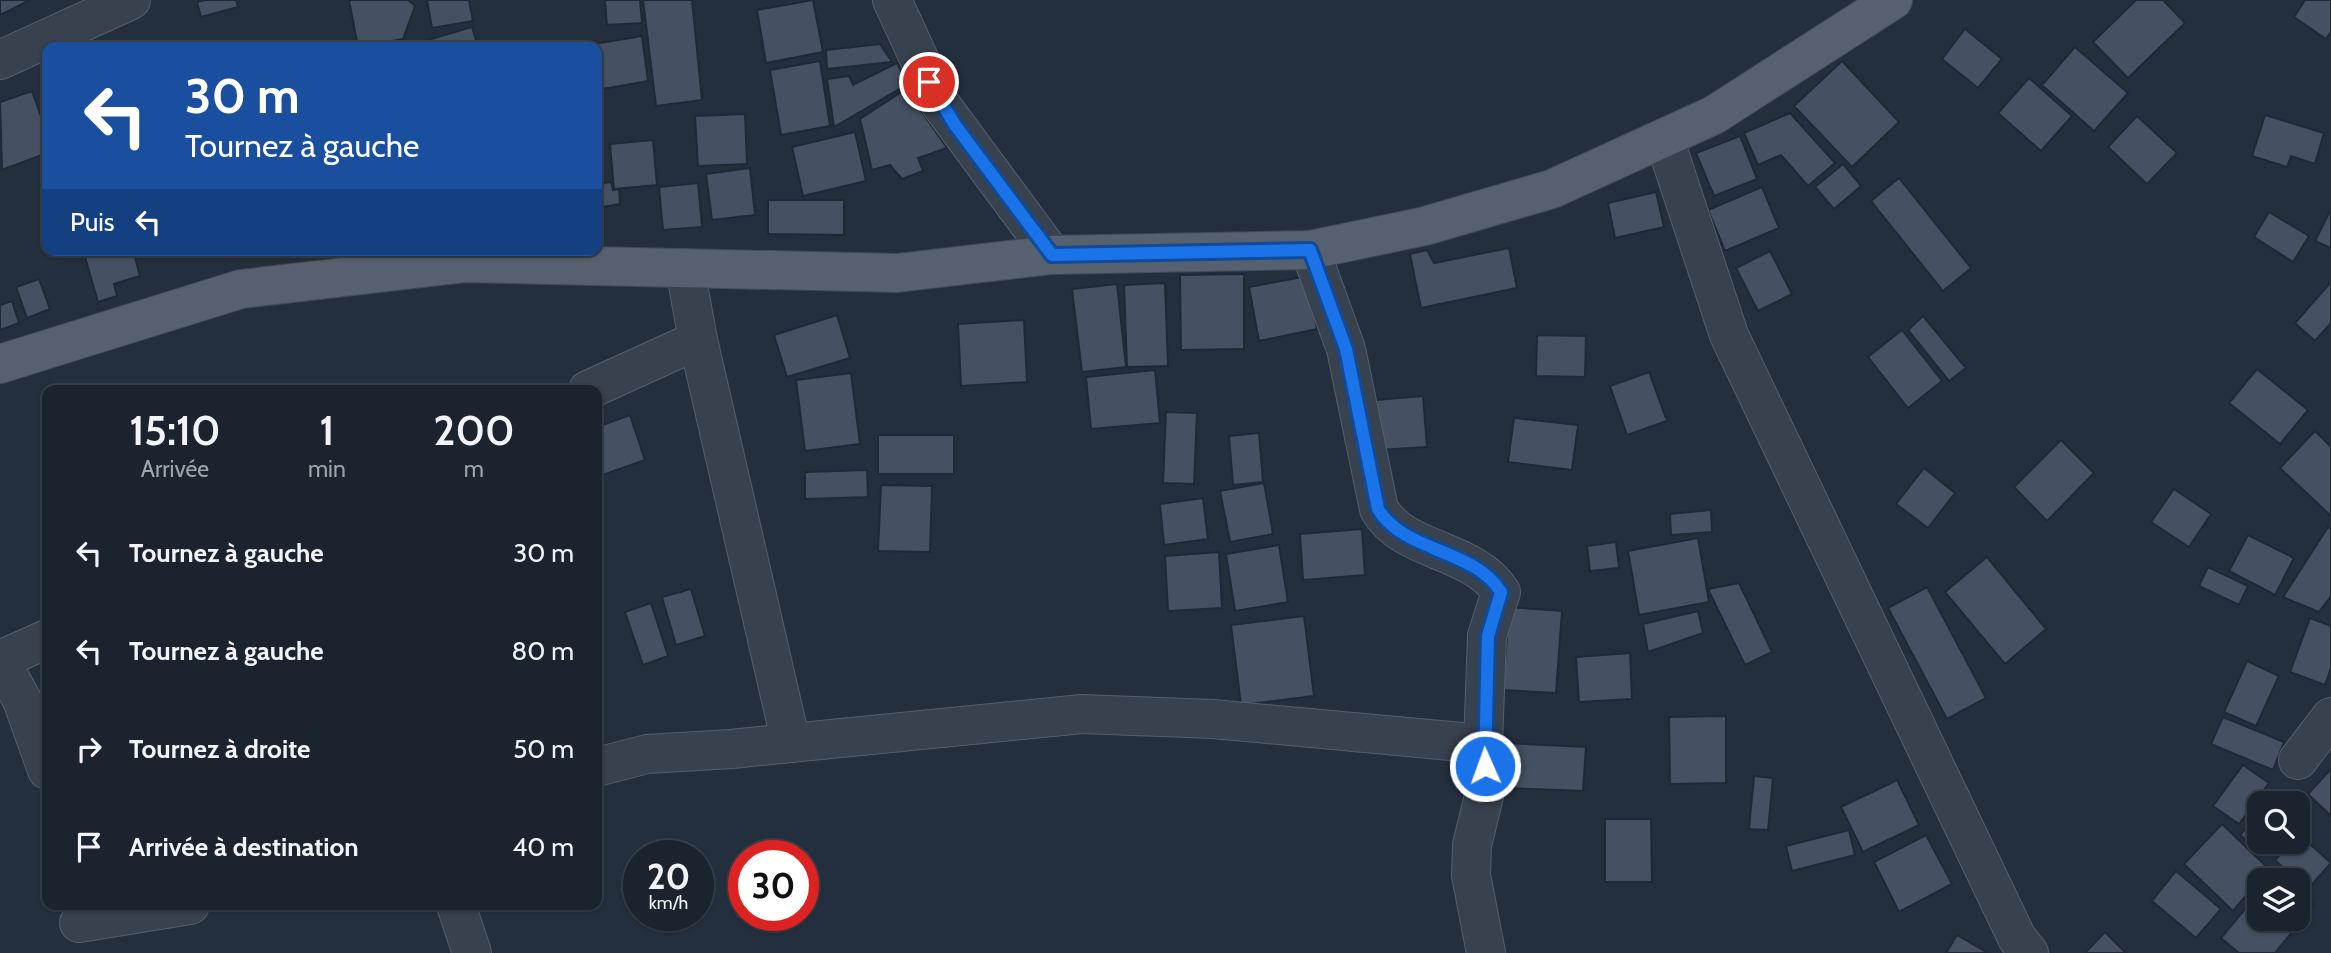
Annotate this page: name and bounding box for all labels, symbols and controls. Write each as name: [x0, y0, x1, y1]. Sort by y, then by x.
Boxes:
pin: [899, 52, 959, 112]
icon: arrive: [910, 63, 948, 101]
text: 30 m: [185, 66, 300, 125]
icon: left: [70, 70, 161, 161]
text: Tournez à gauche: [185, 126, 419, 165]
icon: left: [129, 203, 167, 241]
text: Puis: [70, 206, 115, 238]
text: 15:10: [129, 404, 220, 456]
text: 1: [319, 404, 334, 456]
text: 200: [433, 404, 515, 456]
text: Arrivée: [141, 455, 209, 483]
text: min: [308, 455, 346, 483]
text: m: [464, 455, 484, 483]
icon: left: [70, 534, 108, 572]
text: Tournez à gauche: [129, 537, 324, 569]
text: 30 m: [513, 537, 574, 569]
icon: left: [70, 632, 108, 670]
text: Tournez à gauche: [129, 635, 324, 667]
text: 80 m: [511, 635, 574, 667]
position arrow: [1448, 729, 1522, 803]
icon: right: [70, 730, 108, 768]
text: Tournez à droite: [129, 733, 311, 765]
text: 50 m: [513, 733, 574, 765]
map controls: [2247, 791, 2310, 931]
button: search: [2247, 791, 2310, 854]
icon: arrive: [70, 828, 108, 866]
text: Arrivée à destination: [129, 831, 359, 863]
text: 40 m: [512, 831, 574, 863]
speed limit sign: 30: [728, 840, 819, 931]
text: 20: [647, 855, 690, 898]
button: layers: [2247, 868, 2310, 931]
text: km/h: [649, 892, 688, 914]

